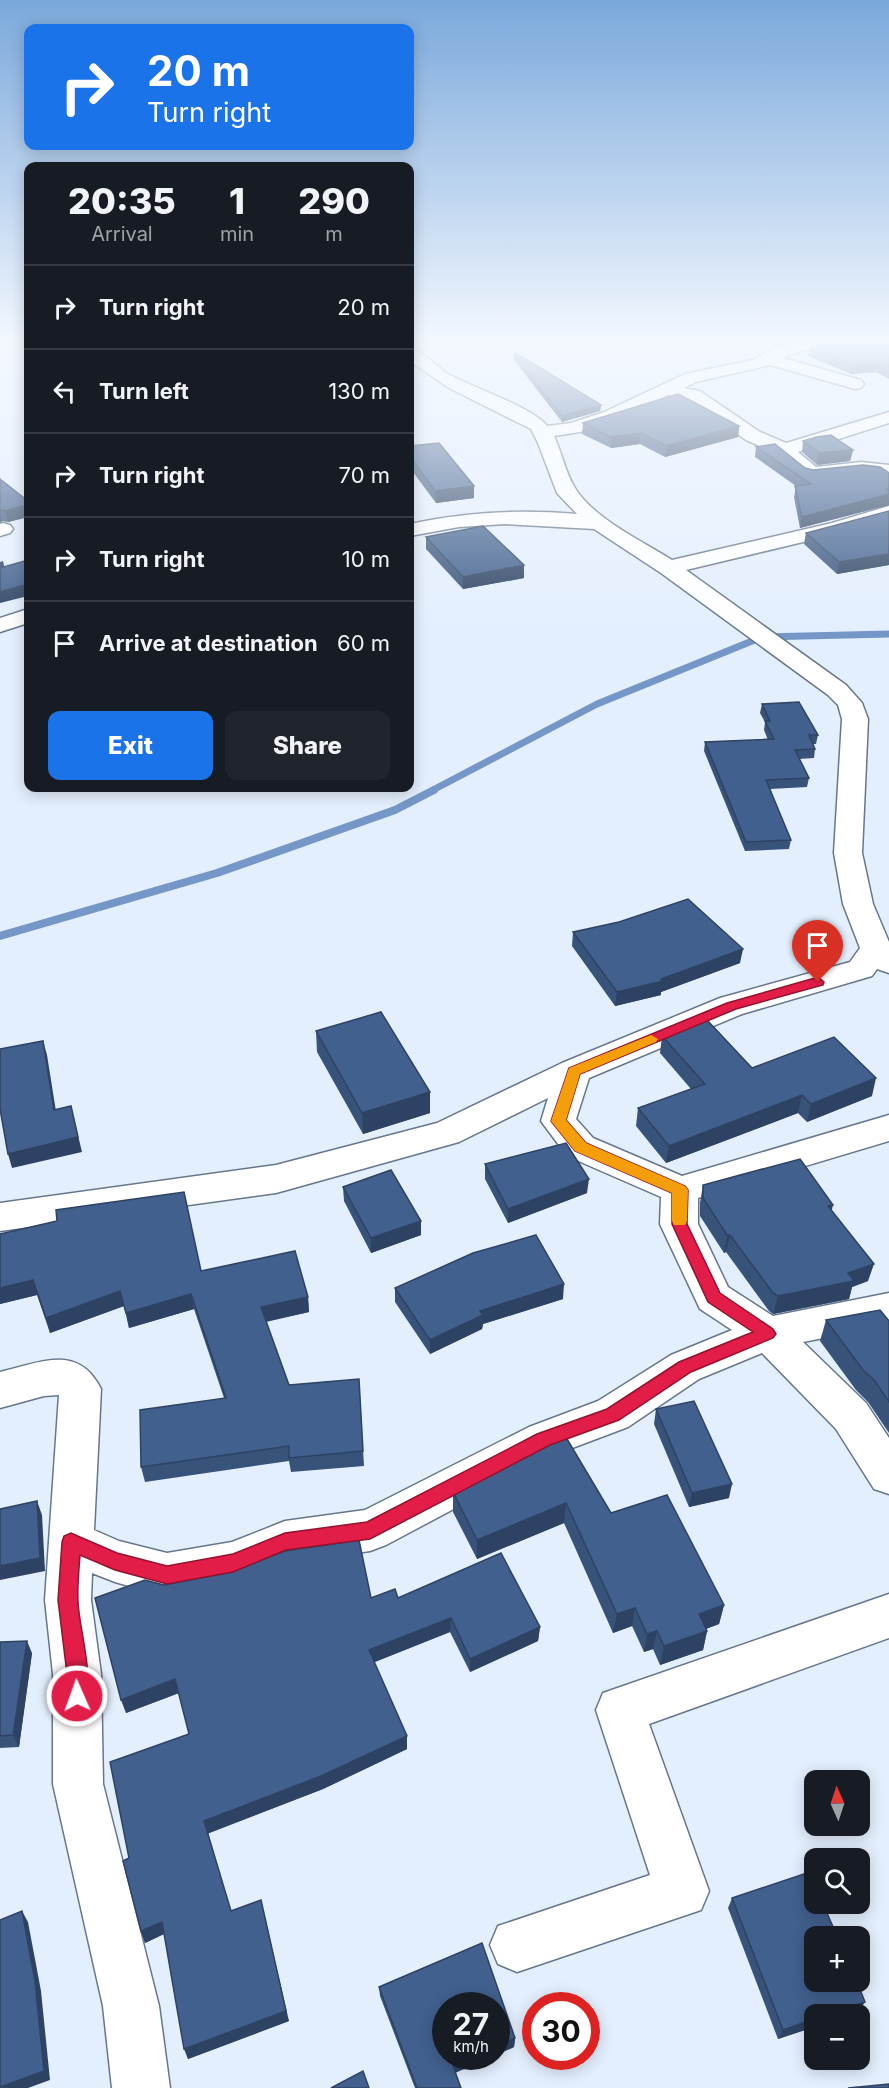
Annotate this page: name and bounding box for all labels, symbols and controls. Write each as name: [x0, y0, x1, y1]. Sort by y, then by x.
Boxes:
text: 20 m: [147, 45, 250, 96]
icon: right: [48, 48, 126, 126]
text: Turn right: [147, 96, 271, 129]
text: 20:35: [68, 179, 176, 223]
text: 1: [229, 179, 245, 223]
text: 290: [298, 179, 370, 223]
text: Arrival: [91, 222, 153, 246]
text: min: [220, 222, 254, 246]
text: m: [325, 222, 343, 246]
icon: right: [48, 291, 81, 324]
text: Turn right: [99, 294, 205, 320]
text: 20 m: [337, 294, 390, 320]
icon: left: [48, 375, 81, 408]
text: Turn left: [99, 378, 189, 404]
text: 130 m: [328, 378, 390, 404]
icon: right: [48, 459, 81, 492]
text: Turn right: [99, 462, 205, 488]
text: 70 m: [339, 462, 390, 488]
icon: right: [48, 543, 81, 576]
text: Turn right: [99, 546, 205, 572]
text: 10 m: [342, 546, 390, 572]
icon: arrive: [48, 627, 81, 660]
text: Arrive at destination: [99, 630, 318, 656]
text: 60 m: [337, 630, 390, 656]
button: Exit: [48, 711, 213, 780]
button: Share: [225, 711, 390, 780]
pin: [792, 920, 843, 982]
icon: arrive: [801, 929, 834, 962]
position arrow: [45, 1664, 109, 1728]
north arrow: [804, 1770, 870, 1836]
map controls: [804, 1770, 870, 2070]
button: search: [804, 1848, 870, 1914]
button: +: [804, 1926, 870, 1992]
speed limit sign: 30: [522, 1992, 600, 2070]
button: −: [804, 2004, 870, 2070]
text: 27: [453, 2006, 489, 2042]
text: km/h: [453, 2037, 489, 2056]

